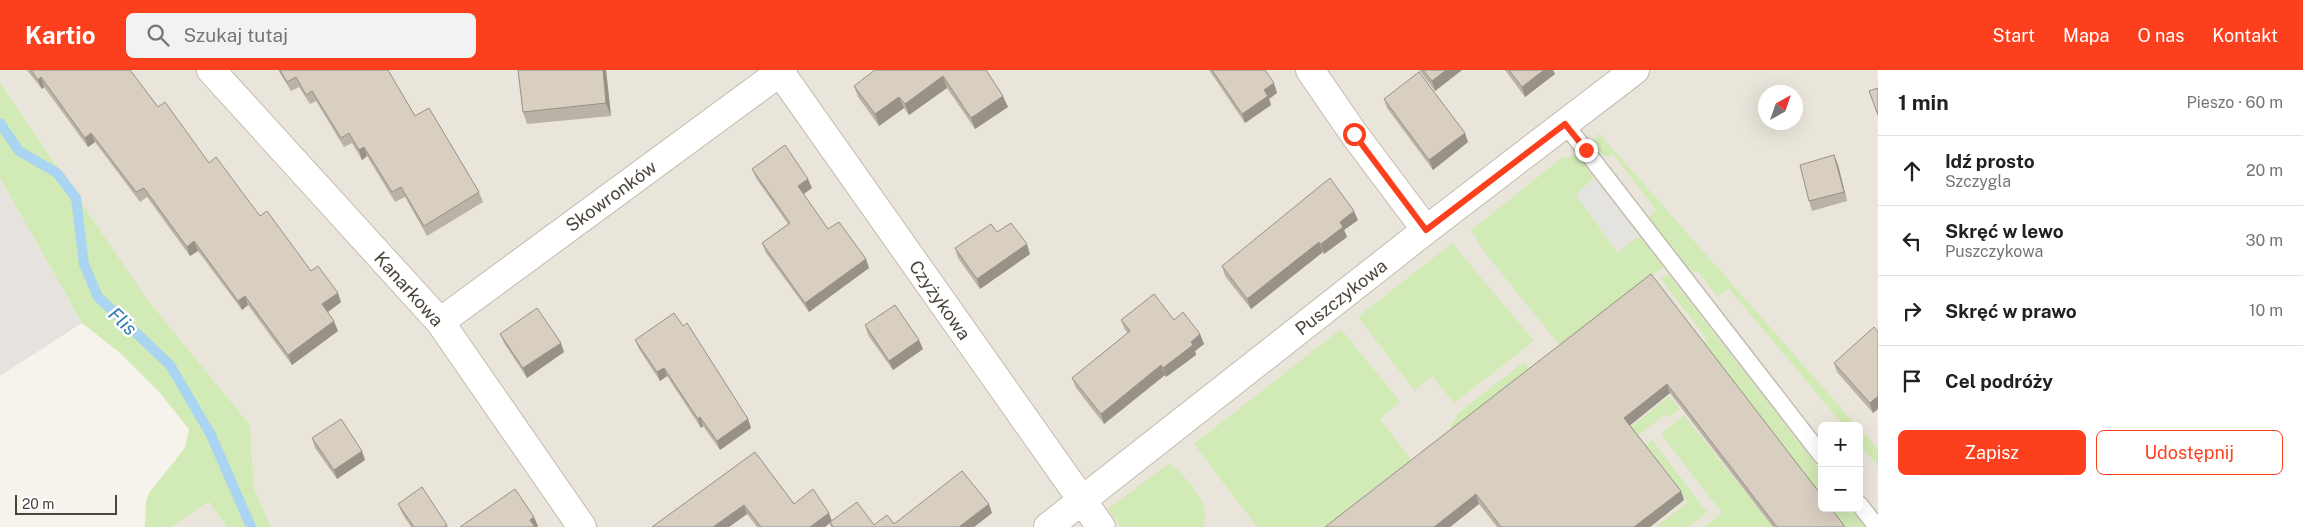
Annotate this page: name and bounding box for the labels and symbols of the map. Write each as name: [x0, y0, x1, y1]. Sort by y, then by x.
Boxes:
north arrow: [1758, 85, 1803, 130]
route start: [1343, 123, 1366, 146]
route end: [1575, 139, 1598, 162]
street label: Skowronków: [562, 156, 660, 236]
street label: Kanarkowa: [370, 247, 448, 331]
street label: Puszczykowa: [1291, 255, 1391, 339]
street label: Czyżykowa: [905, 256, 975, 344]
water label: Flis: [104, 303, 142, 339]
scale bar: [15, 492, 118, 515]

